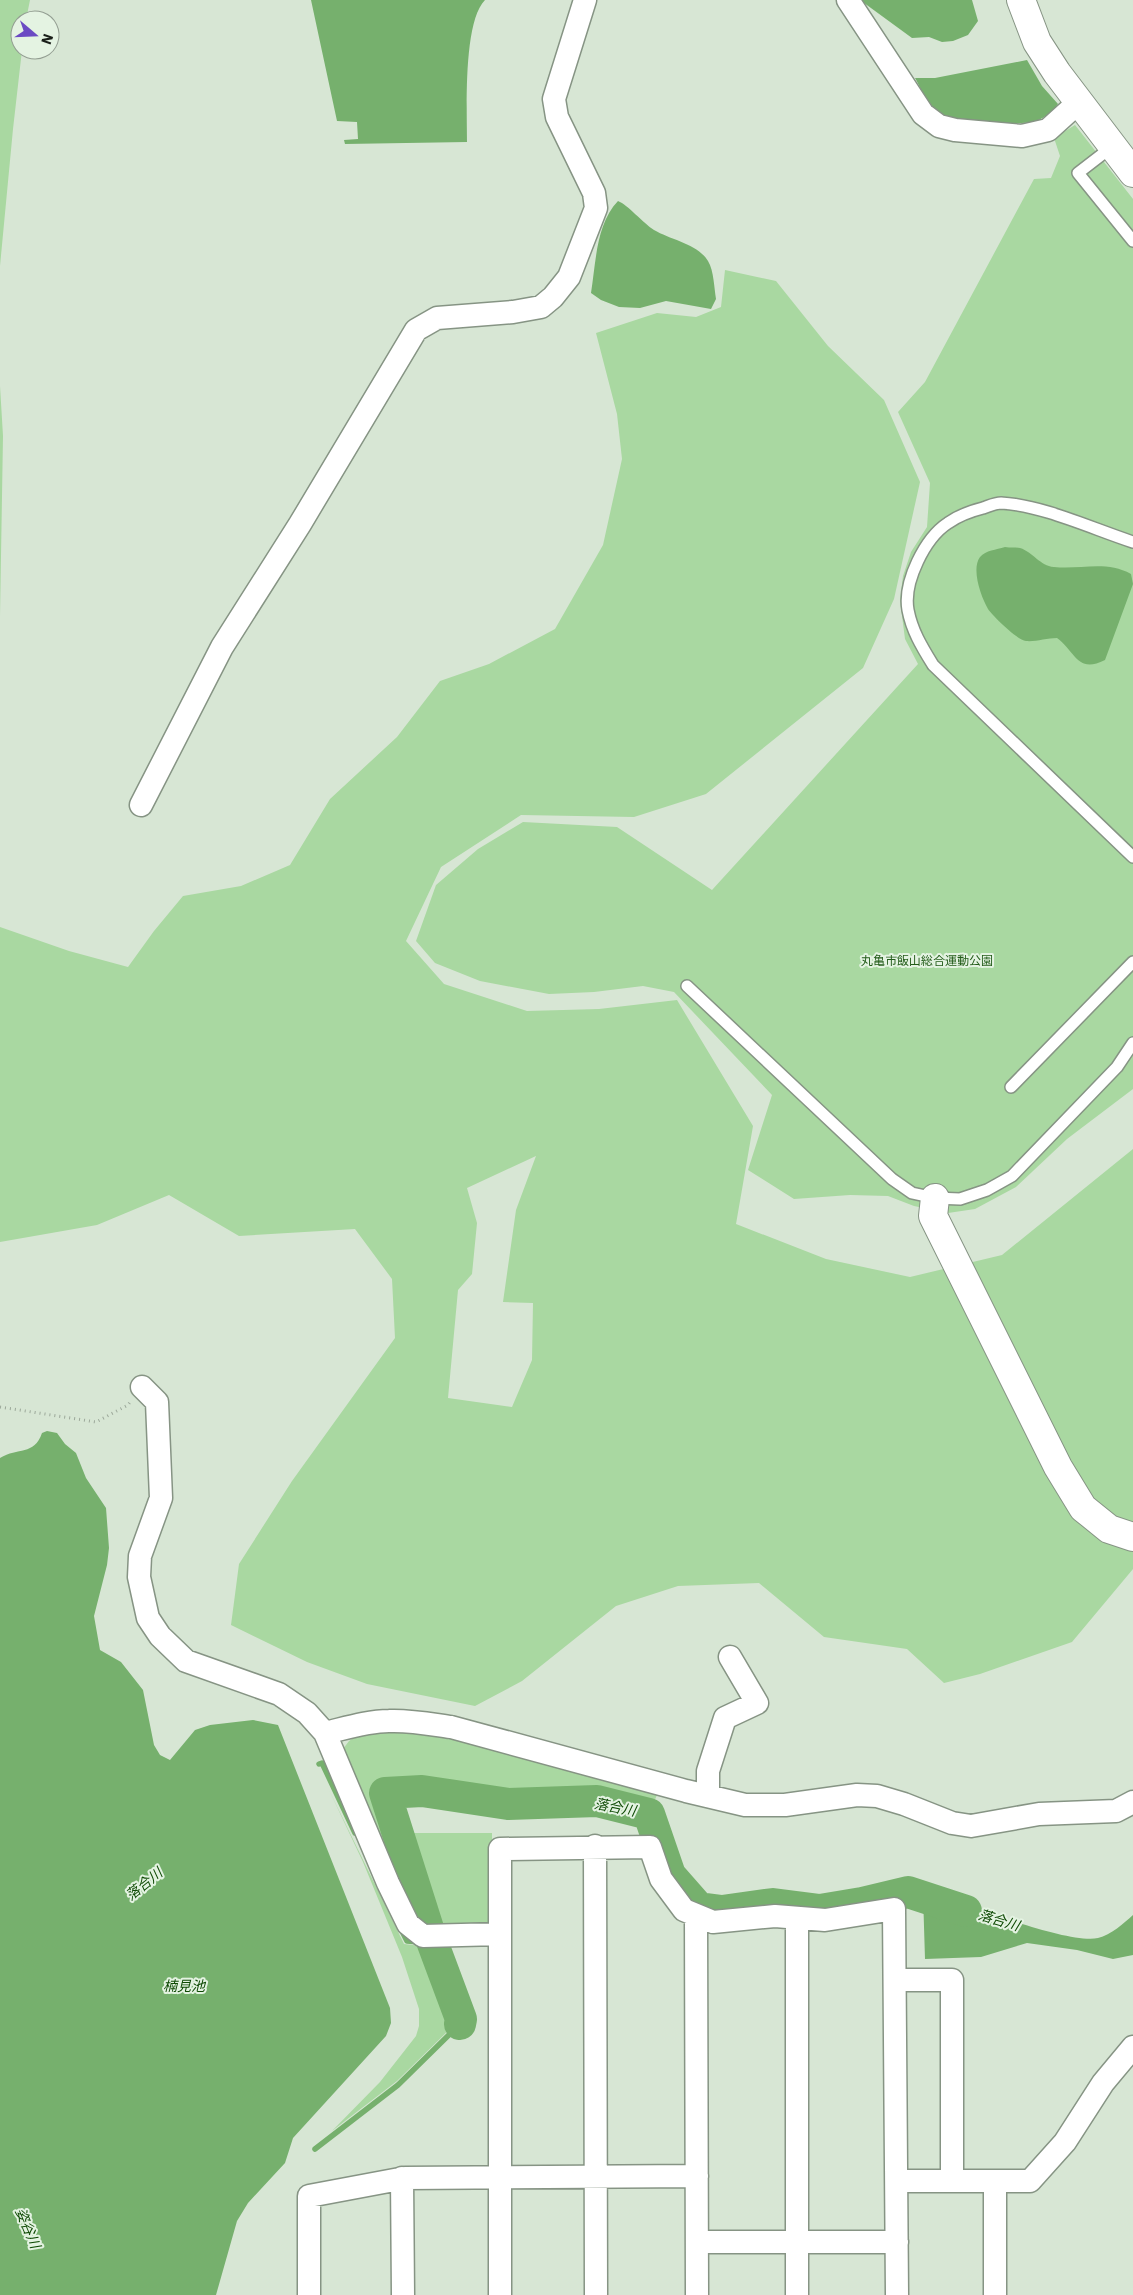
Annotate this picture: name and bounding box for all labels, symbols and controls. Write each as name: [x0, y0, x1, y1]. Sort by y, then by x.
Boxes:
north arrow: [10, 10, 60, 60]
text: N: [37, 32, 57, 47]
park label: 丸亀市飯山総合運動公園: [861, 953, 993, 968]
water label: 落合川: [593, 1794, 639, 1820]
water label: 落合川: [122, 1863, 168, 1904]
water label: 落合川: [976, 1905, 1024, 1935]
water label: 楠見池: [163, 1977, 207, 1995]
water label: 姿谷川: [12, 2205, 45, 2253]

